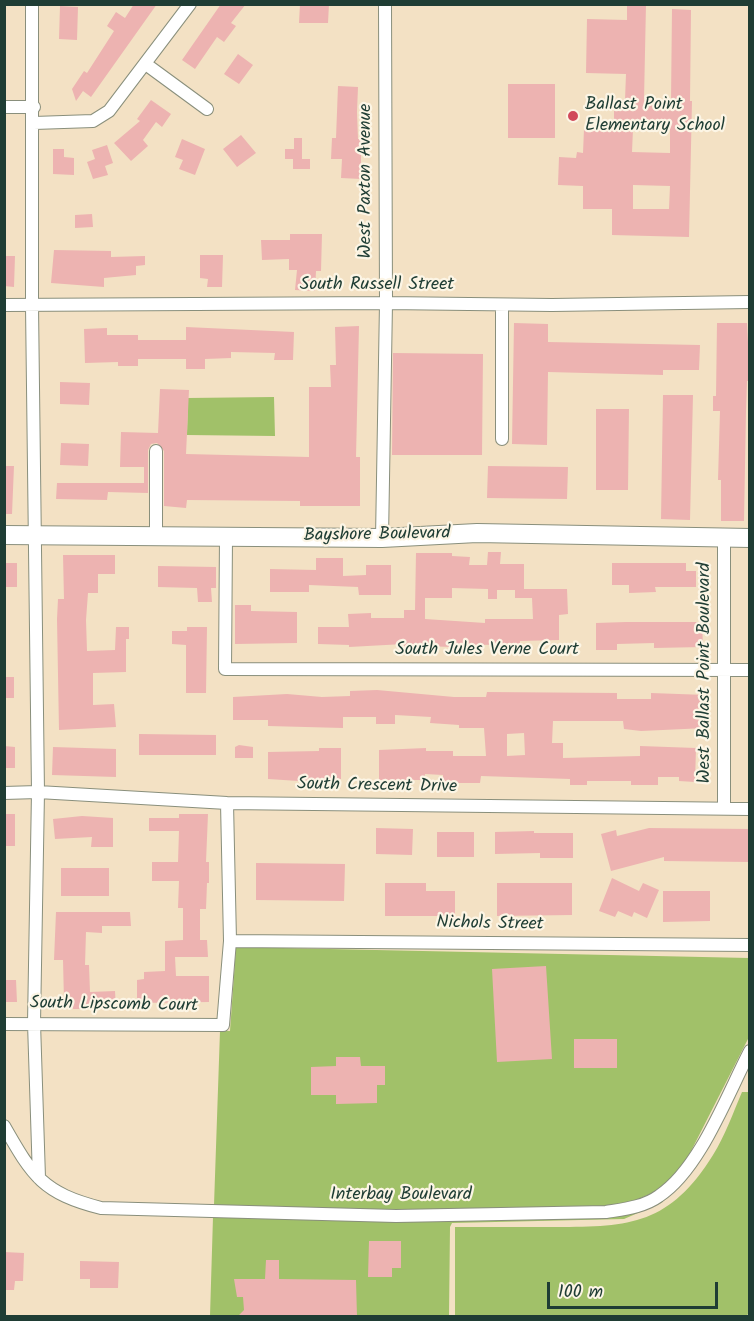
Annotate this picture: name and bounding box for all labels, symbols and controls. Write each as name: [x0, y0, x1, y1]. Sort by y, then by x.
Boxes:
place label: Ballast Point Elementary School: [585, 95, 725, 138]
street label: West Paxton Avenue: [356, 104, 378, 258]
marker: Ballast Point Elementary School: [566, 109, 580, 123]
street label: South Russell Street: [300, 275, 454, 297]
street label: Bayshore Boulevard: [303, 524, 451, 548]
street label: West Ballast Point Boulevard: [695, 563, 717, 783]
street label: South Jules Verne Court: [395, 640, 579, 662]
street label: South Crescent Drive: [297, 775, 457, 799]
street label: Nichols Street: [436, 913, 544, 937]
street label: South Lipscomb Court: [30, 994, 198, 1018]
street label: Interbay Boulevard: [330, 1185, 472, 1207]
scale bar: [550, 1270, 721, 1308]
text: 100 m: [558, 1278, 603, 1307]

